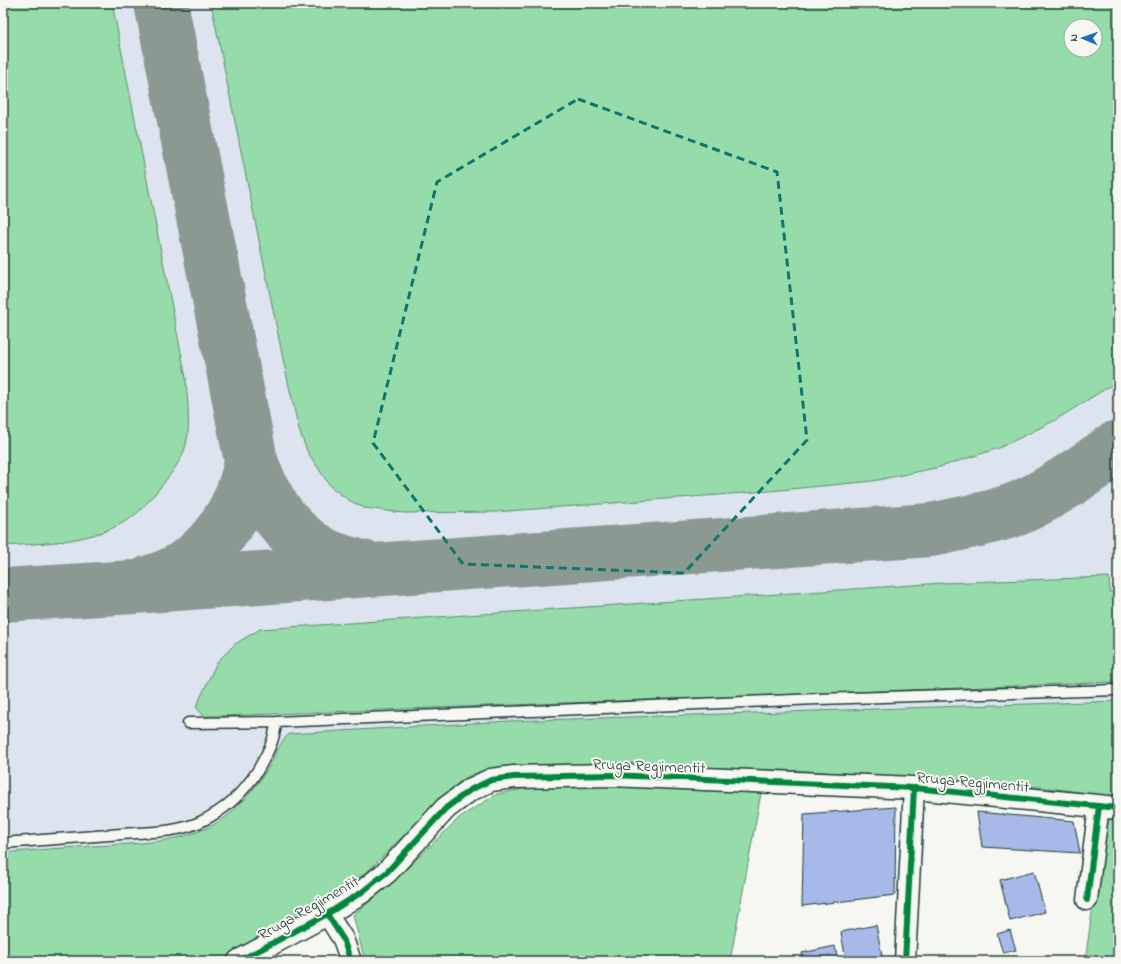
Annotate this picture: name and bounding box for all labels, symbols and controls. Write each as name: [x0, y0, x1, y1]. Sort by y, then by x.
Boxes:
north arrow: [1063, 18, 1103, 58]
text: N: [1066, 34, 1082, 42]
street label: Rruga Regjimentit: [592, 753, 707, 781]
street label: Rruga Regjimentit: [915, 766, 1031, 800]
street label: Rruga Regjimentit: [254, 870, 365, 947]

